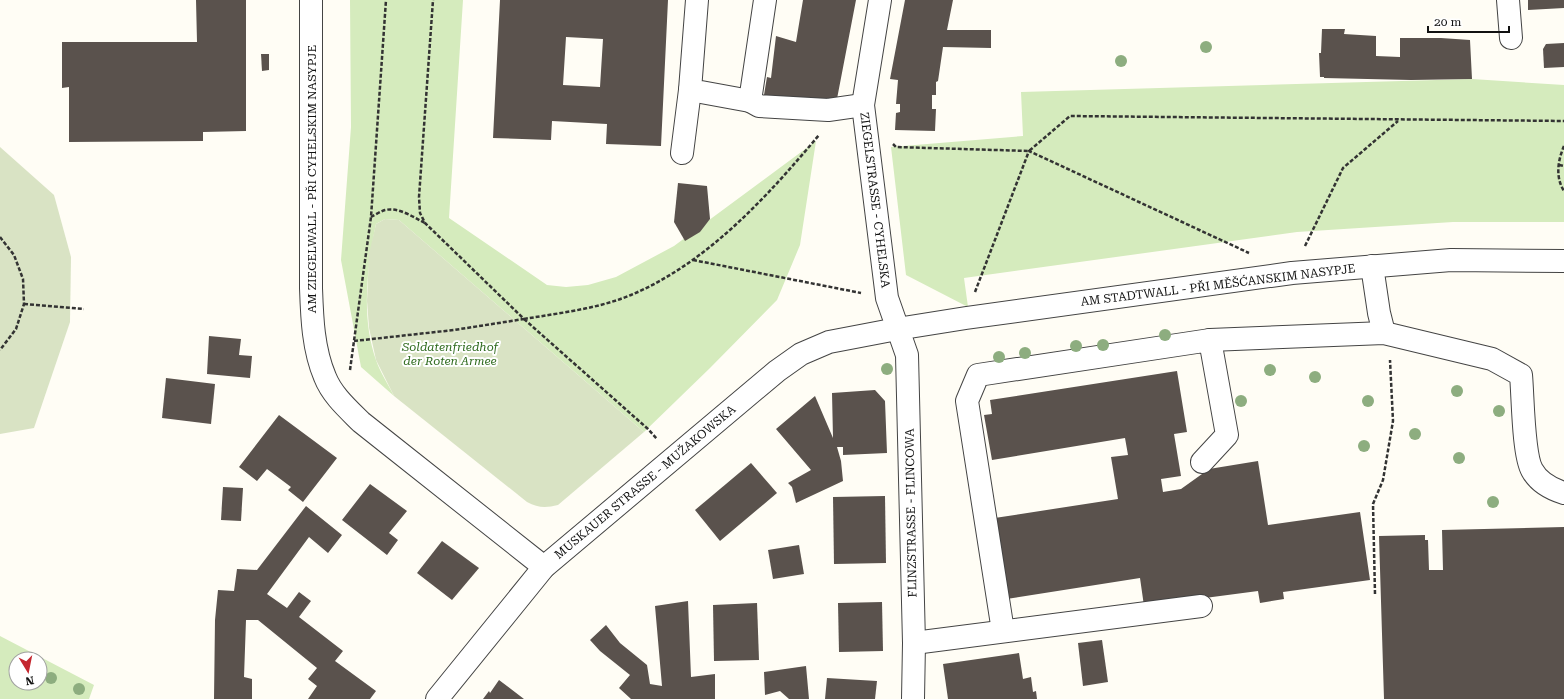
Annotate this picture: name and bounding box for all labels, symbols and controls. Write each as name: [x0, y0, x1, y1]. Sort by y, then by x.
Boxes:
scale bar: [1428, 8, 1509, 34]
text: 20 m: [1434, 15, 1461, 29]
street label: AM ZIEGELWALL - PŘI CYHELSKIM NASYPJE: [305, 45, 319, 313]
street label: ZIEGELSTRASSE - CYHELSKA: [857, 111, 893, 289]
street label: AM STADTWALL - PŘI MĚŠĆANSKIM NASYPJE: [1080, 261, 1356, 309]
park label: Soldatenfriedhof der Roten Armee: [401, 340, 500, 368]
street label: MUSKAUER STRASSE - MUŽAKOWSKA: [552, 402, 739, 562]
street label: FLINZSTRASSE - FLINCOWA: [903, 428, 919, 598]
north arrow: [8, 651, 48, 691]
text: N: [24, 673, 35, 688]

